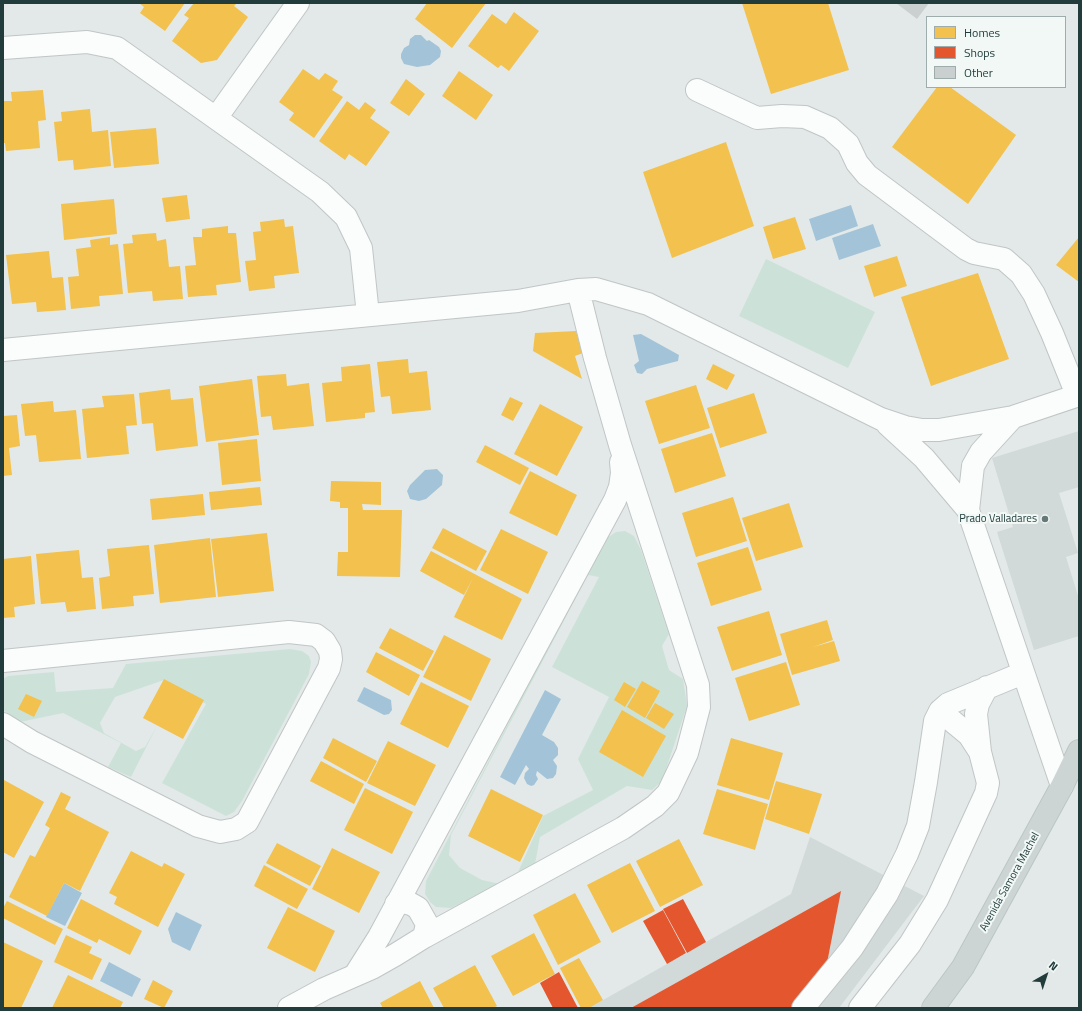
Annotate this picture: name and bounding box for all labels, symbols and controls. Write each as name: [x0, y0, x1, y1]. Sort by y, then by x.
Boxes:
legend: [926, 16, 1066, 88]
text: Homes: [964, 23, 1000, 42]
text: Shops: [964, 43, 995, 62]
text: Other: [964, 63, 993, 82]
place label: Prado Valladares: [959, 512, 1037, 526]
marker: Prado Valladares: [1040, 514, 1050, 524]
street label: Avenida Samora Machel: [977, 830, 1043, 934]
north arrow: [1026, 955, 1066, 995]
text: N: [1046, 957, 1062, 974]

